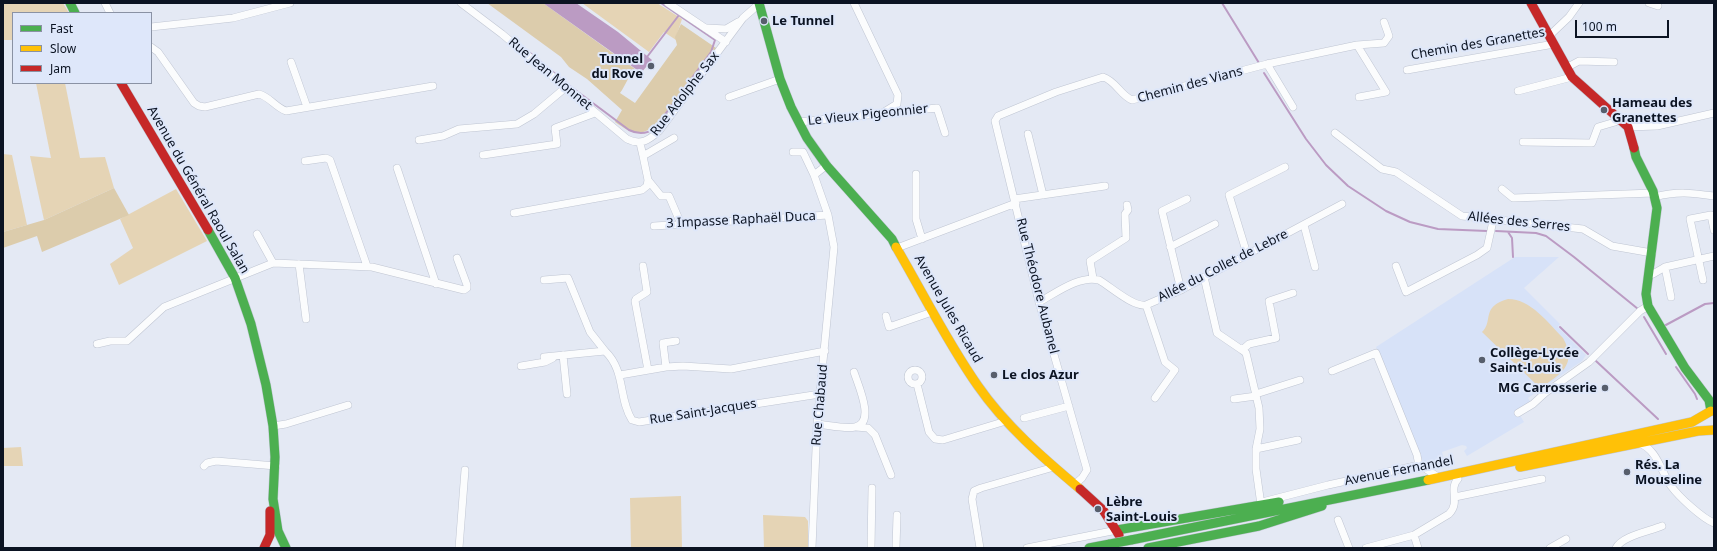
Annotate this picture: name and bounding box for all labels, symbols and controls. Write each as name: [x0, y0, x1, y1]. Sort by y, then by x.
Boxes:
legend: [12, 12, 152, 84]
scale bar: [1577, 12, 1671, 38]
place label: Le Tunnel: [772, 13, 834, 29]
marker: Le Tunnel: [759, 16, 769, 26]
text: 100 m: [1582, 18, 1617, 35]
text: Fast: [50, 20, 73, 37]
street label: Chemin des Granettes: [1410, 25, 1546, 63]
street label: Rue Jean Monnet: [505, 35, 595, 113]
text: Slow: [50, 40, 76, 57]
street label: Rue Adolphe Sax: [647, 49, 723, 139]
place label: Tunnel du Rove: [591, 51, 643, 82]
text: Jam: [50, 60, 71, 77]
marker: Tunnel du Rove: [646, 61, 656, 71]
street label: Chemin des Vians: [1136, 63, 1244, 107]
place label: Hameau des Granettes: [1612, 95, 1692, 126]
street label: Le Vieux Pigeonnier: [807, 101, 929, 129]
street label: Avenue du Général Raoul Salan: [144, 103, 252, 277]
marker: Hameau des Granettes: [1599, 105, 1609, 115]
street label: 3 Impasse Raphaël Duca: [666, 208, 816, 232]
street label: Allées des Serres: [1467, 209, 1571, 235]
street label: Rue Théodore Aubanel: [1013, 217, 1061, 355]
street label: Allée du Collet de Lebre: [1155, 226, 1291, 306]
street label: Avenue Jules Ricaud: [911, 252, 985, 366]
place label: Collège-Lycée Saint-Louis: [1490, 345, 1579, 376]
marker: Collège-Lycée Saint-Louis: [1477, 355, 1487, 365]
street label: Rue Chabaud: [809, 364, 831, 446]
place label: Le clos Azur: [1002, 367, 1079, 383]
marker: Le clos Azur: [989, 370, 999, 380]
place label: MG Carrosserie: [1498, 380, 1597, 396]
marker: MG Carrosserie: [1600, 383, 1610, 393]
street label: Rue Saint-Jacques: [648, 396, 758, 428]
street label: Avenue Fernandel: [1343, 453, 1455, 489]
place label: Rés. La Mouseline: [1635, 457, 1702, 488]
marker: Rés. La Mouseline: [1622, 467, 1632, 477]
place label: Lèbre Saint-Louis: [1106, 494, 1177, 525]
marker: Lèbre Saint-Louis: [1093, 504, 1103, 514]

